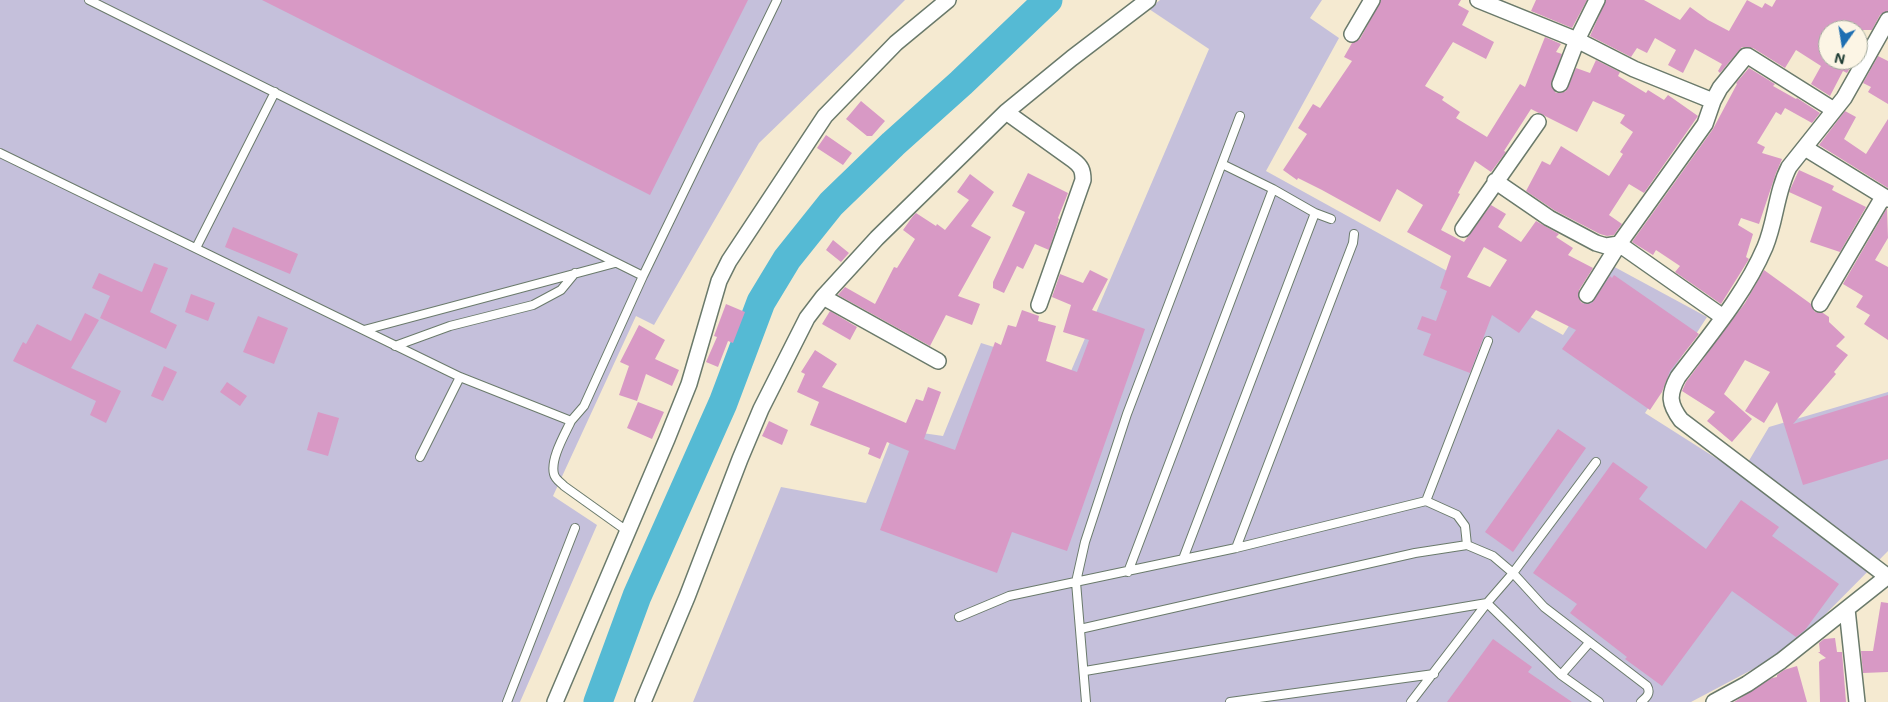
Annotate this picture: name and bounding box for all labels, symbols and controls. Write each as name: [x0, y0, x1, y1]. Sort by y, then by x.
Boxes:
north arrow: [1818, 20, 1868, 70]
text: N: [1832, 49, 1847, 70]

